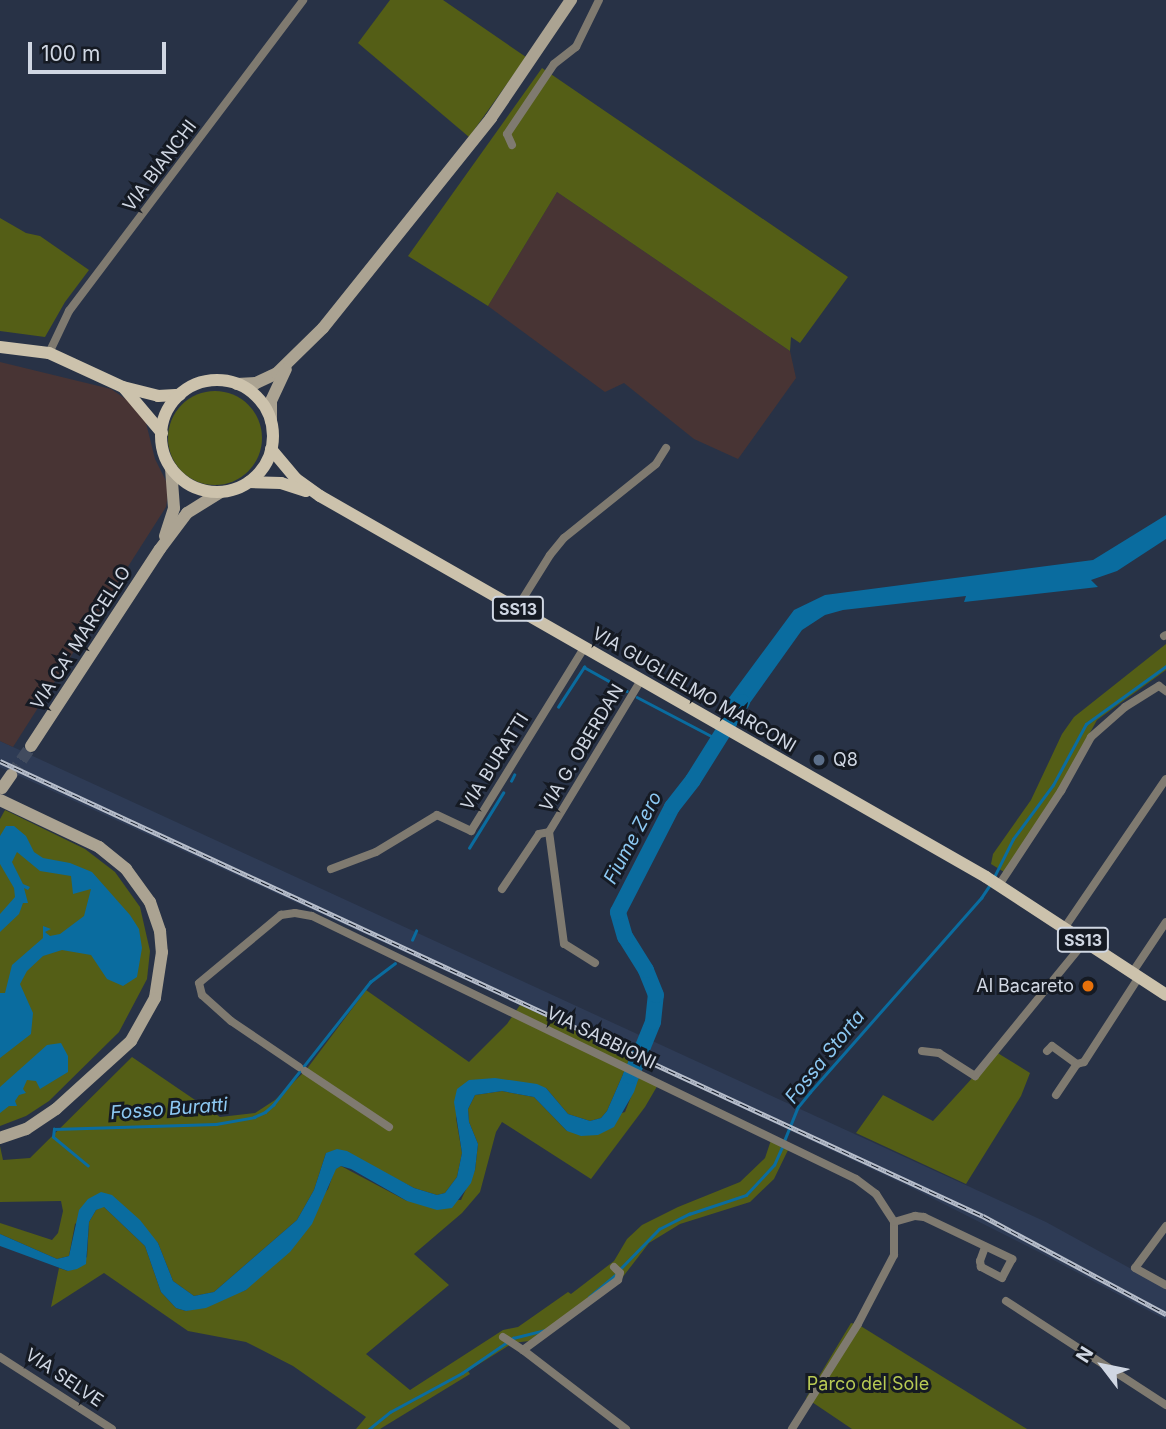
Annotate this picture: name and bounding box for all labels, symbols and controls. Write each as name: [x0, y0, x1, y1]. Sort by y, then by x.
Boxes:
scale bar: [32, 28, 170, 72]
text: 100 m: [41, 41, 100, 66]
street label: VIA BIANCHI: [119, 116, 201, 216]
street label: VIA CA' MARCELLO: [27, 562, 135, 714]
road number: SS13: [492, 596, 544, 622]
street label: VIA GUGLIELMO MARCONI: [588, 623, 800, 757]
street label: VIA G. OBERDAN: [535, 680, 629, 816]
street label: VIA BURATTI: [457, 709, 533, 815]
place label: Q8: [833, 749, 858, 771]
marker: Q8: [811, 752, 827, 768]
water label: Fiume Zero: [599, 788, 667, 888]
road number: SS13: [1057, 928, 1109, 952]
place label: Al Bacareto: [976, 975, 1074, 997]
marker: Al Bacareto: [1080, 978, 1096, 994]
street label: VIA SABBIONI: [543, 1002, 659, 1074]
water label: Fossa Storta: [780, 1006, 870, 1108]
water label: Fosso Buratti: [110, 1094, 228, 1124]
north arrow: [1068, 1331, 1138, 1401]
text: N: [1071, 1342, 1098, 1367]
street label: VIA SELVE: [21, 1344, 107, 1412]
park label: Parco del Sole: [807, 1373, 929, 1395]

